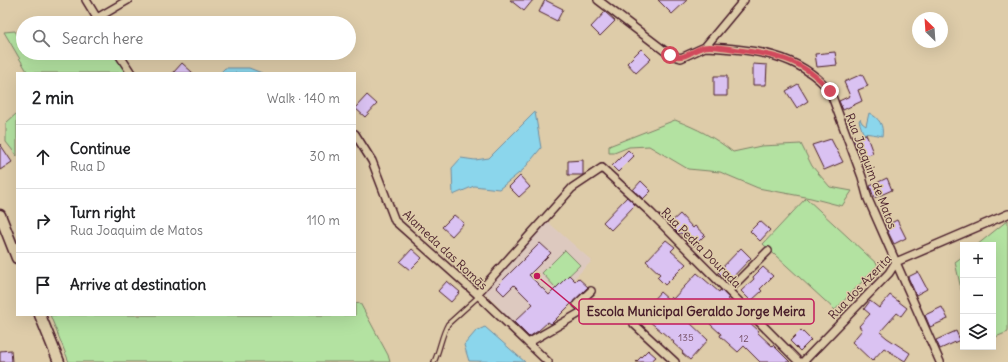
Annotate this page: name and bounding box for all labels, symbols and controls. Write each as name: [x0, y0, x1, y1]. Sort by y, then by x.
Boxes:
north arrow: [912, 12, 948, 48]
search box: [16, 16, 356, 60]
icon: search: [30, 27, 52, 49]
text: Search here: [62, 29, 143, 48]
route start: [661, 46, 679, 64]
route end: [821, 82, 839, 100]
text: 2 min: [32, 87, 74, 109]
text: Walk · 140 m: [267, 90, 340, 107]
street label: Rua Joaquim de Matos: [842, 111, 900, 231]
text: Continue: [70, 139, 131, 158]
icon: ahead: [32, 146, 54, 168]
text: 30 m: [310, 148, 340, 165]
text: Rua D: [70, 158, 105, 175]
text: Turn right: [70, 203, 135, 222]
street label: Rua Pedra Dourada: [658, 205, 744, 291]
street label: Alameda das Romãs: [400, 207, 491, 293]
icon: right: [32, 210, 54, 232]
text: 110 m: [307, 212, 340, 229]
text: Rua Joaquim de Matos: [70, 222, 203, 239]
map controls: [960, 242, 996, 350]
button: +: [960, 242, 996, 278]
street label: Rua dos Azerita: [825, 251, 894, 322]
icon: arrive: [32, 274, 54, 296]
text: Arrive at destination: [70, 275, 206, 294]
button: −: [960, 278, 996, 314]
callout: Escola Municipal Geraldo Jorge Meira: [579, 299, 814, 324]
text: Escola Municipal Geraldo Jorge Meira: [587, 303, 806, 320]
button: layers: [960, 314, 996, 350]
house number: 135: [678, 331, 694, 344]
house number: 12: [739, 332, 749, 345]

